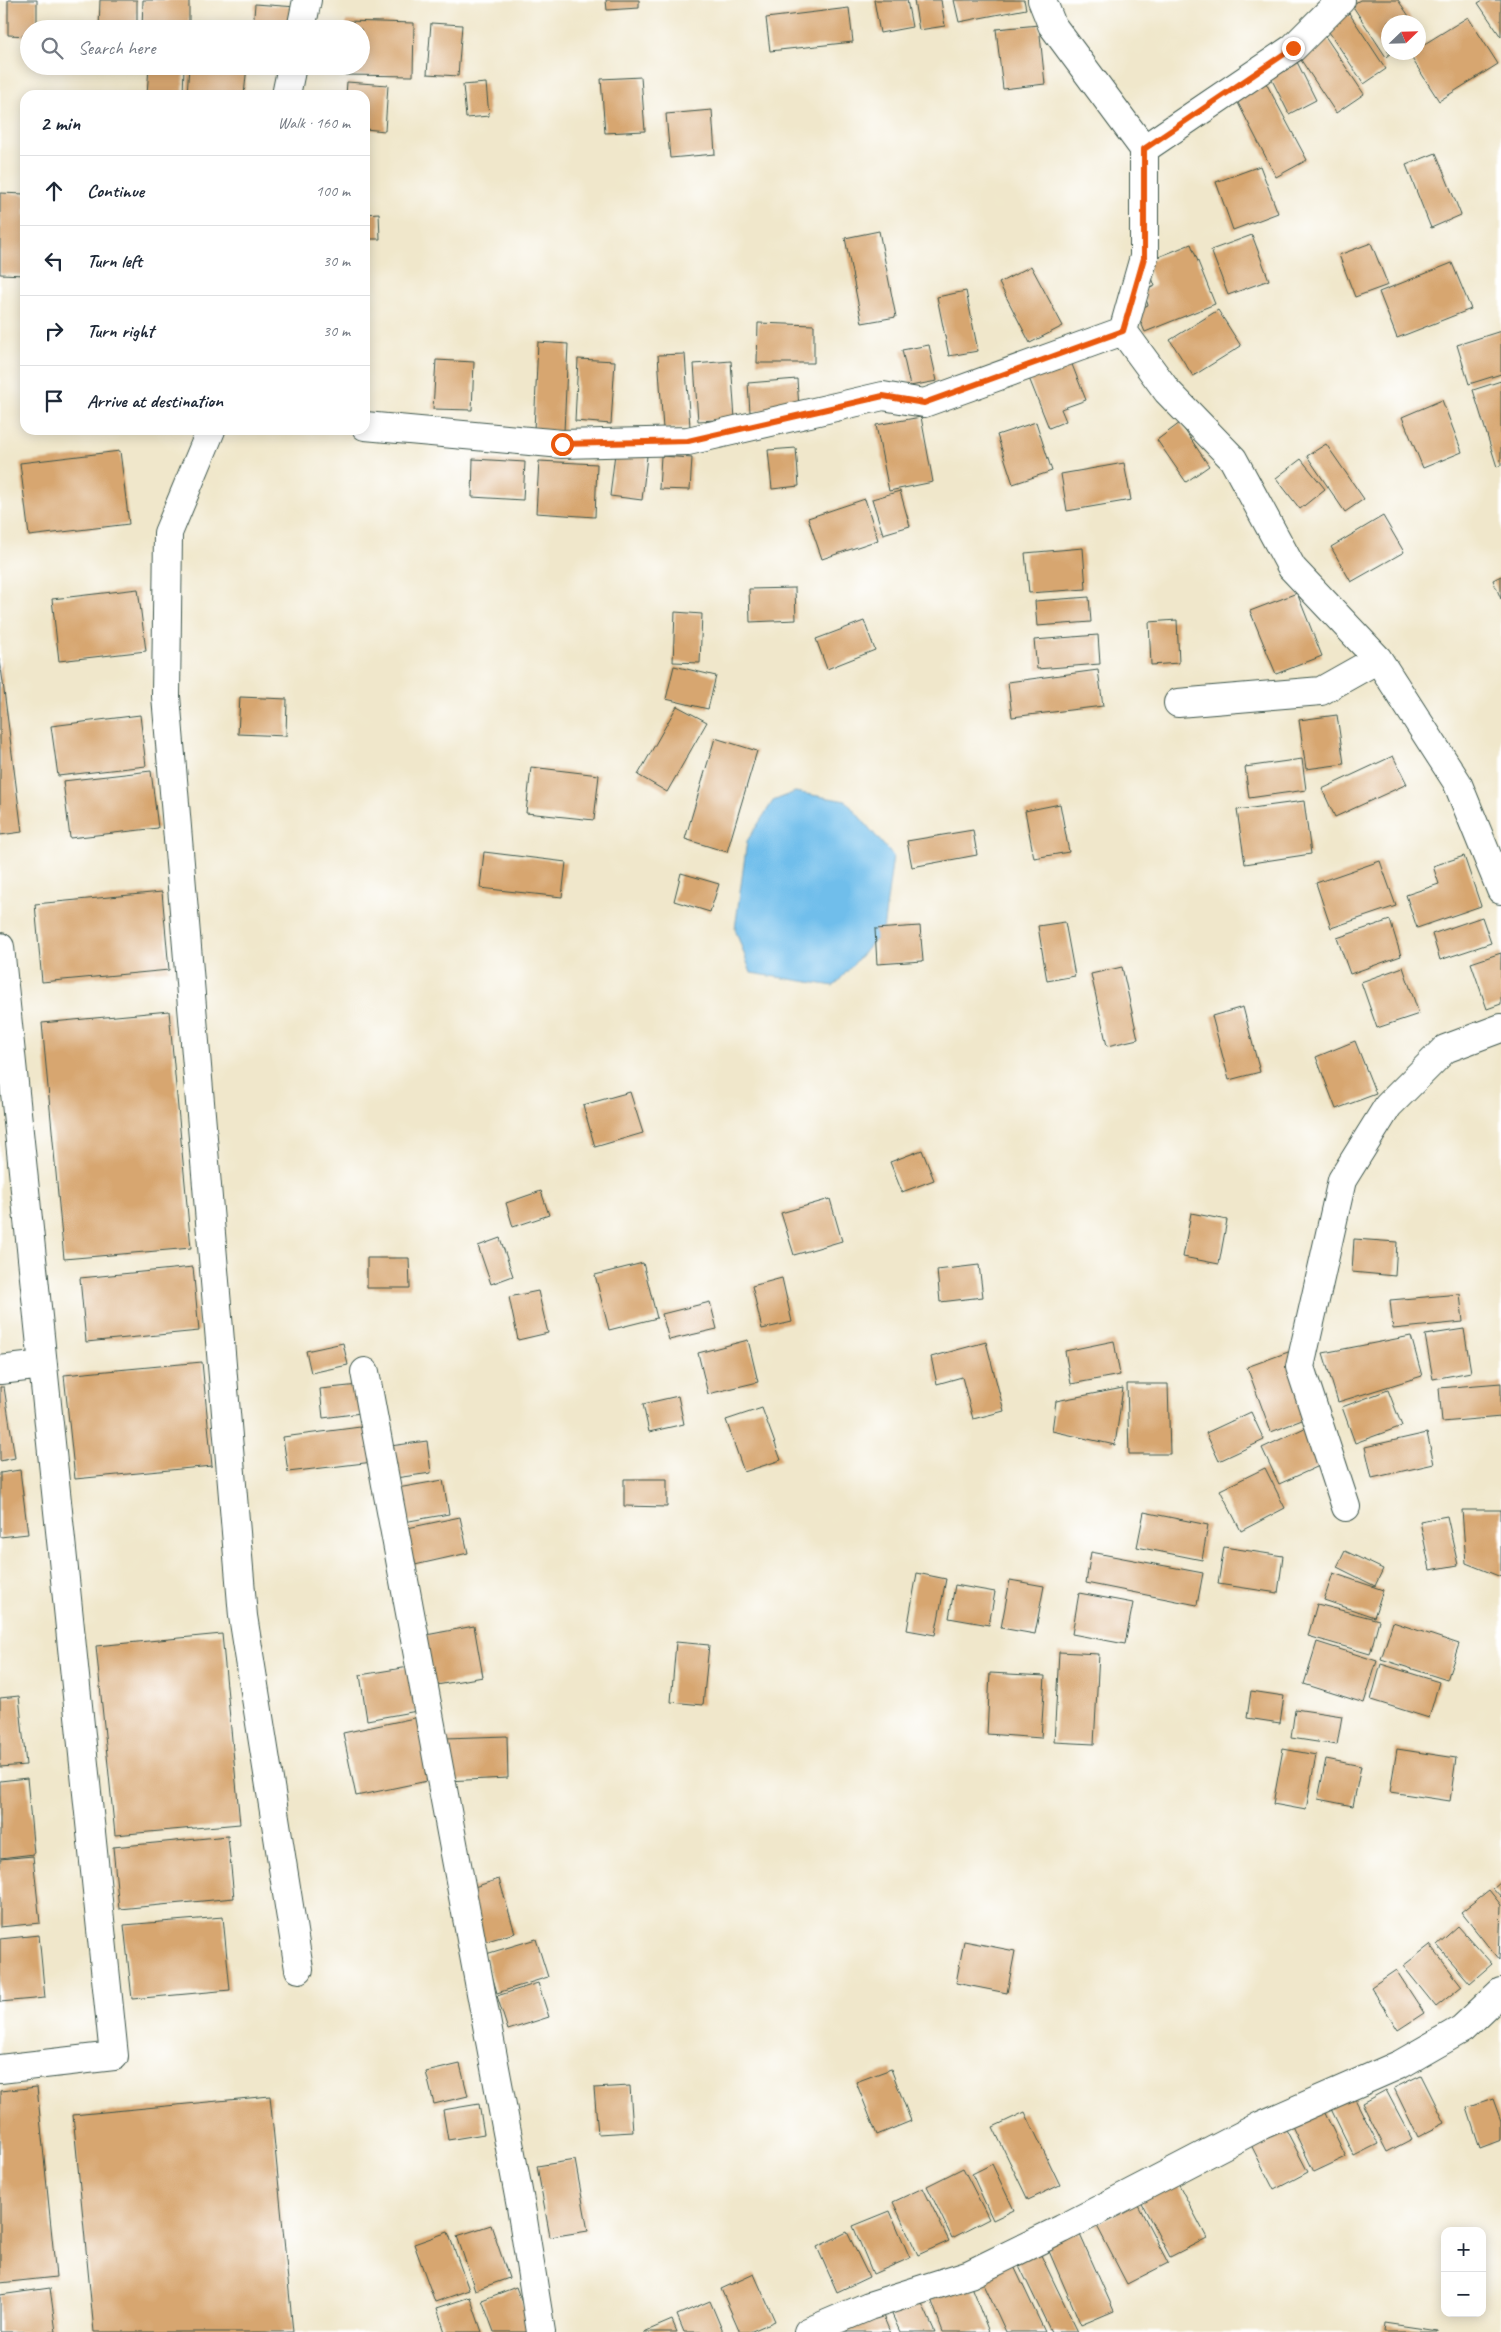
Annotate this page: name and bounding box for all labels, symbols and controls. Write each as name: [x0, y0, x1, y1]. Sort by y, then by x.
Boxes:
north arrow: [1381, 15, 1426, 60]
search box: [20, 20, 370, 75]
icon: search: [38, 34, 66, 62]
text: Search here: [78, 36, 155, 60]
route end: [1282, 37, 1305, 60]
text: 2 min: [40, 110, 80, 136]
text: Walk · 160 m: [278, 113, 350, 133]
icon: ahead: [40, 177, 68, 205]
text: Continue: [87, 179, 144, 203]
text: 100 m: [316, 181, 350, 201]
icon: left: [40, 247, 68, 275]
text: Turn left: [87, 249, 142, 273]
text: 30 m: [323, 251, 350, 271]
icon: right: [40, 317, 68, 345]
text: Turn right: [87, 319, 154, 343]
text: 30 m: [323, 321, 350, 341]
icon: arrive: [40, 387, 68, 415]
text: Arrive at destination: [87, 389, 223, 413]
route start: [551, 433, 574, 456]
map controls: [1441, 2227, 1486, 2317]
button: +: [1441, 2227, 1486, 2272]
button: −: [1441, 2272, 1486, 2317]

